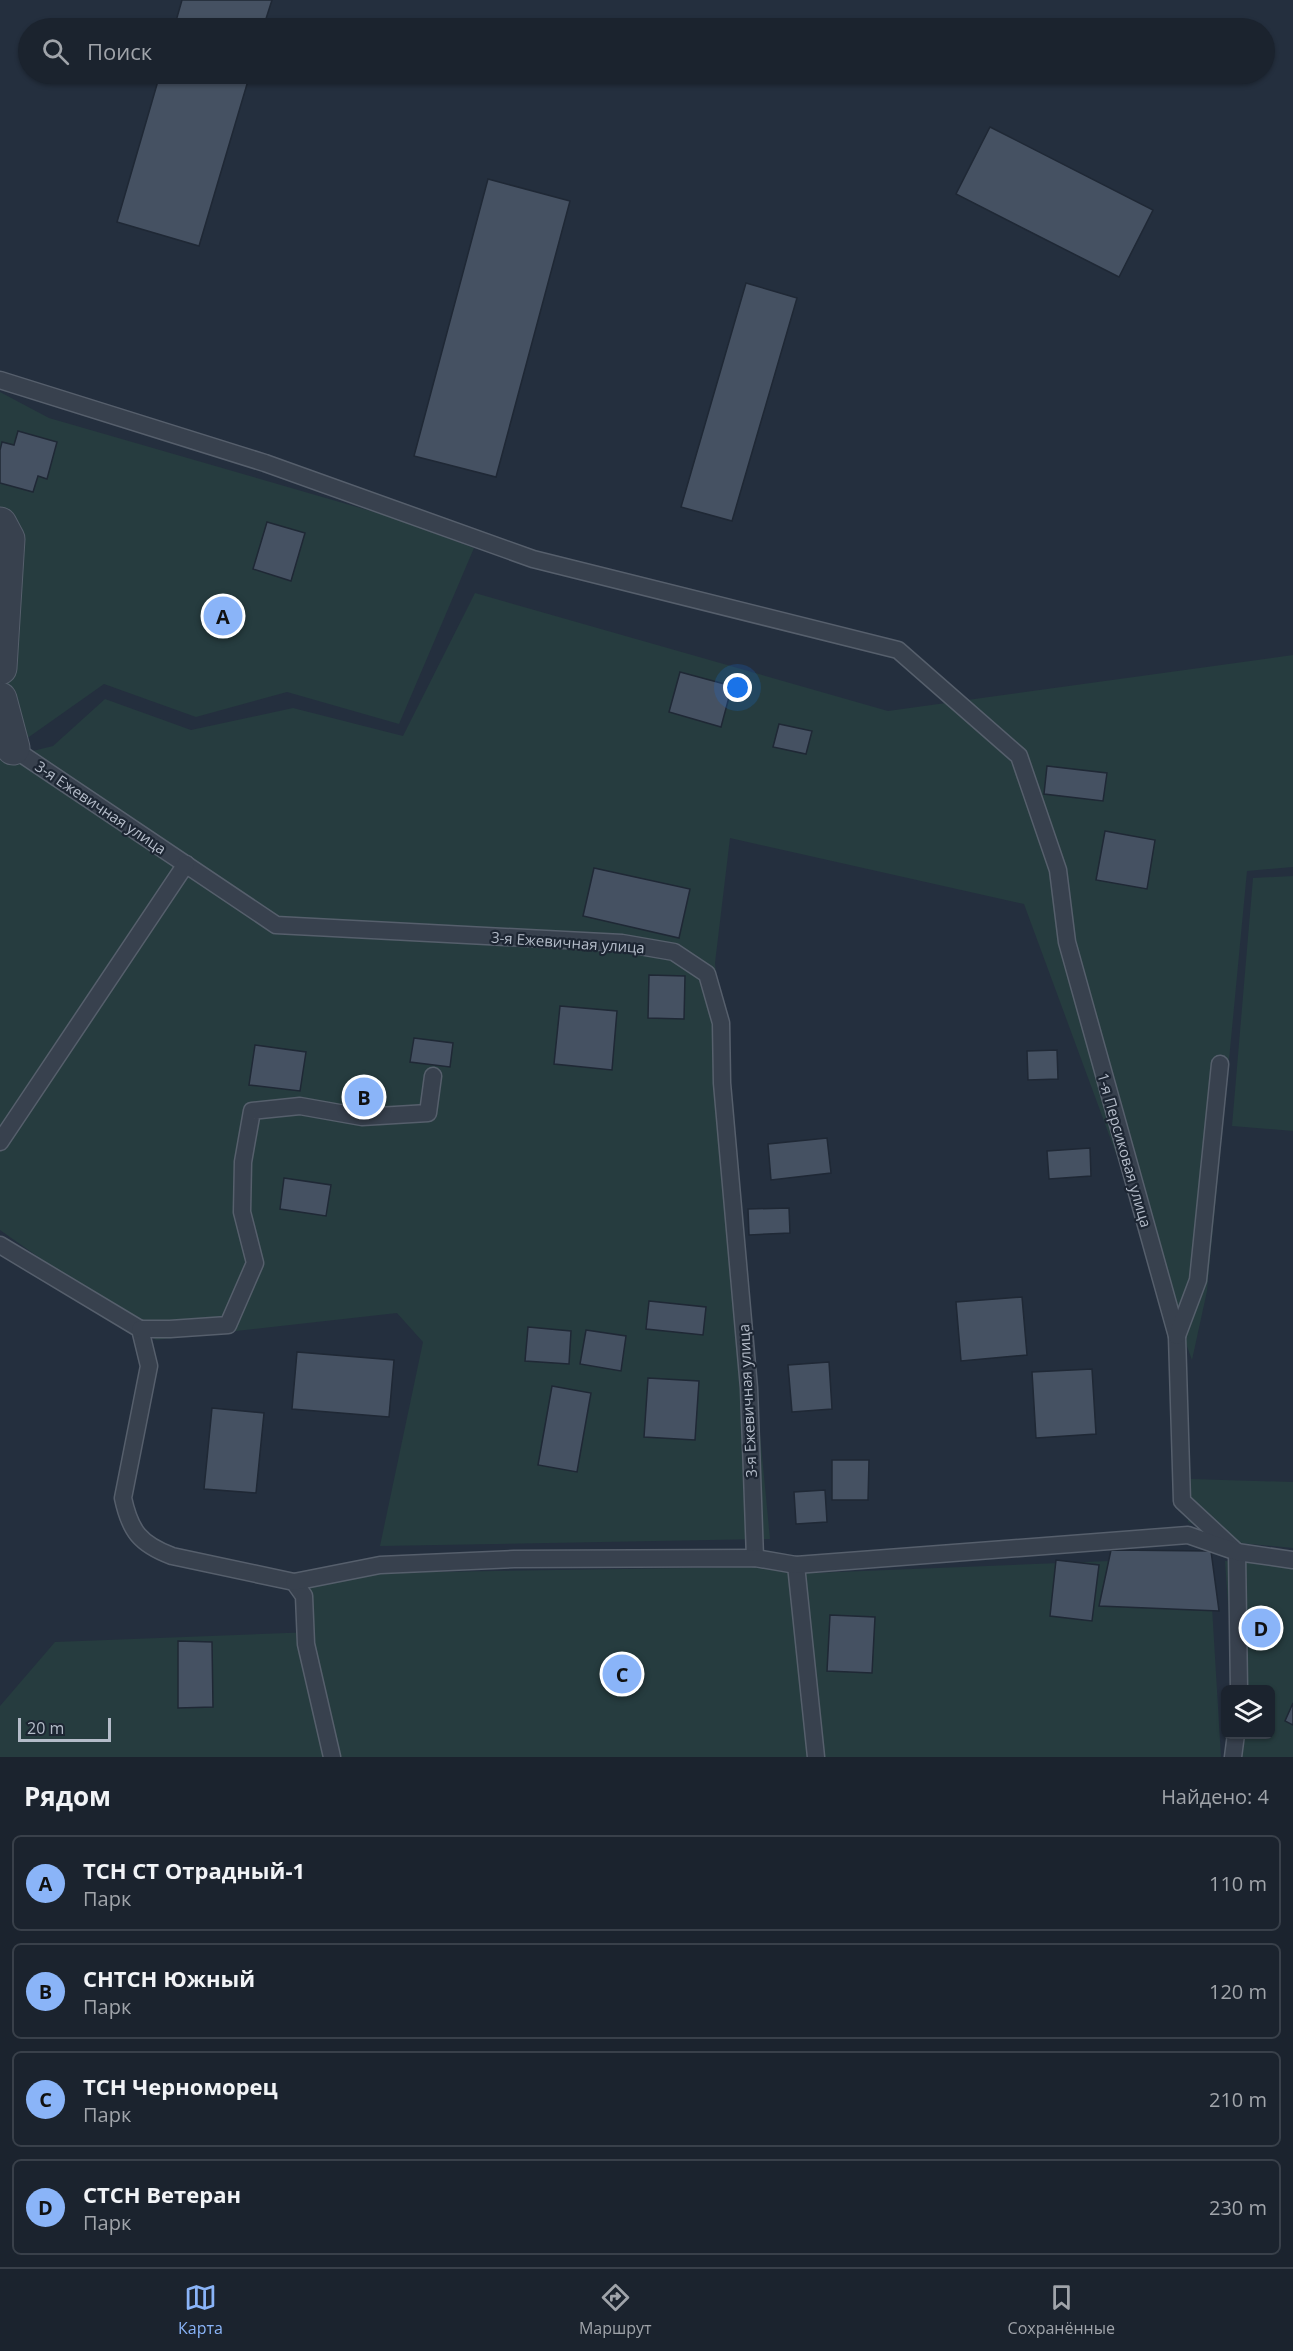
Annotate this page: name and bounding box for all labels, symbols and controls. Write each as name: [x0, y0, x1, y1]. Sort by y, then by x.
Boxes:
search box: [18, 18, 1275, 84]
icon: search: [39, 35, 72, 68]
text: Поиск: [87, 36, 152, 66]
pin: A: [204, 594, 242, 638]
your location: [723, 673, 752, 702]
street label: 3-я Ежевичная улица: [32, 756, 170, 858]
street label: 3-я Ежевичная улица: [490, 927, 646, 957]
street label: 1-я Персиковая улица: [1093, 1070, 1157, 1230]
pin: B: [344, 1074, 384, 1120]
street label: 3-я Ежевичная улица: [733, 1324, 761, 1478]
pin: D: [1242, 1606, 1280, 1650]
pin: C: [602, 1652, 642, 1696]
map controls: [1221, 1685, 1275, 1739]
button: layers: [1221, 1685, 1275, 1739]
scale bar: [18, 1715, 111, 1742]
text: 20 m: [27, 1717, 64, 1739]
text: Рядом: [24, 1778, 111, 1814]
text: Найдено: 4: [1161, 1783, 1269, 1810]
text: ТСН СТ Отрадный-1: [83, 1855, 305, 1885]
text: A: [39, 1870, 52, 1897]
text: 110 m: [1209, 1870, 1267, 1897]
text: Парк: [83, 1885, 131, 1912]
text: СНТСН Южный: [83, 1963, 255, 1993]
text: B: [39, 1978, 52, 2005]
text: 120 m: [1209, 1978, 1267, 2005]
text: Парк: [83, 1993, 131, 2020]
text: ТСН Черноморец: [83, 2071, 278, 2101]
text: C: [39, 2086, 52, 2113]
text: 210 m: [1209, 2086, 1267, 2113]
text: Парк: [83, 2101, 131, 2128]
text: СТСН Ветеран: [83, 2179, 241, 2209]
text: D: [38, 2194, 53, 2221]
text: 230 m: [1209, 2194, 1267, 2221]
text: Парк: [83, 2209, 131, 2236]
tab: Карта: [178, 2281, 223, 2339]
tab: Маршрут: [579, 2281, 652, 2339]
tab: Сохранённые: [1008, 2281, 1115, 2339]

